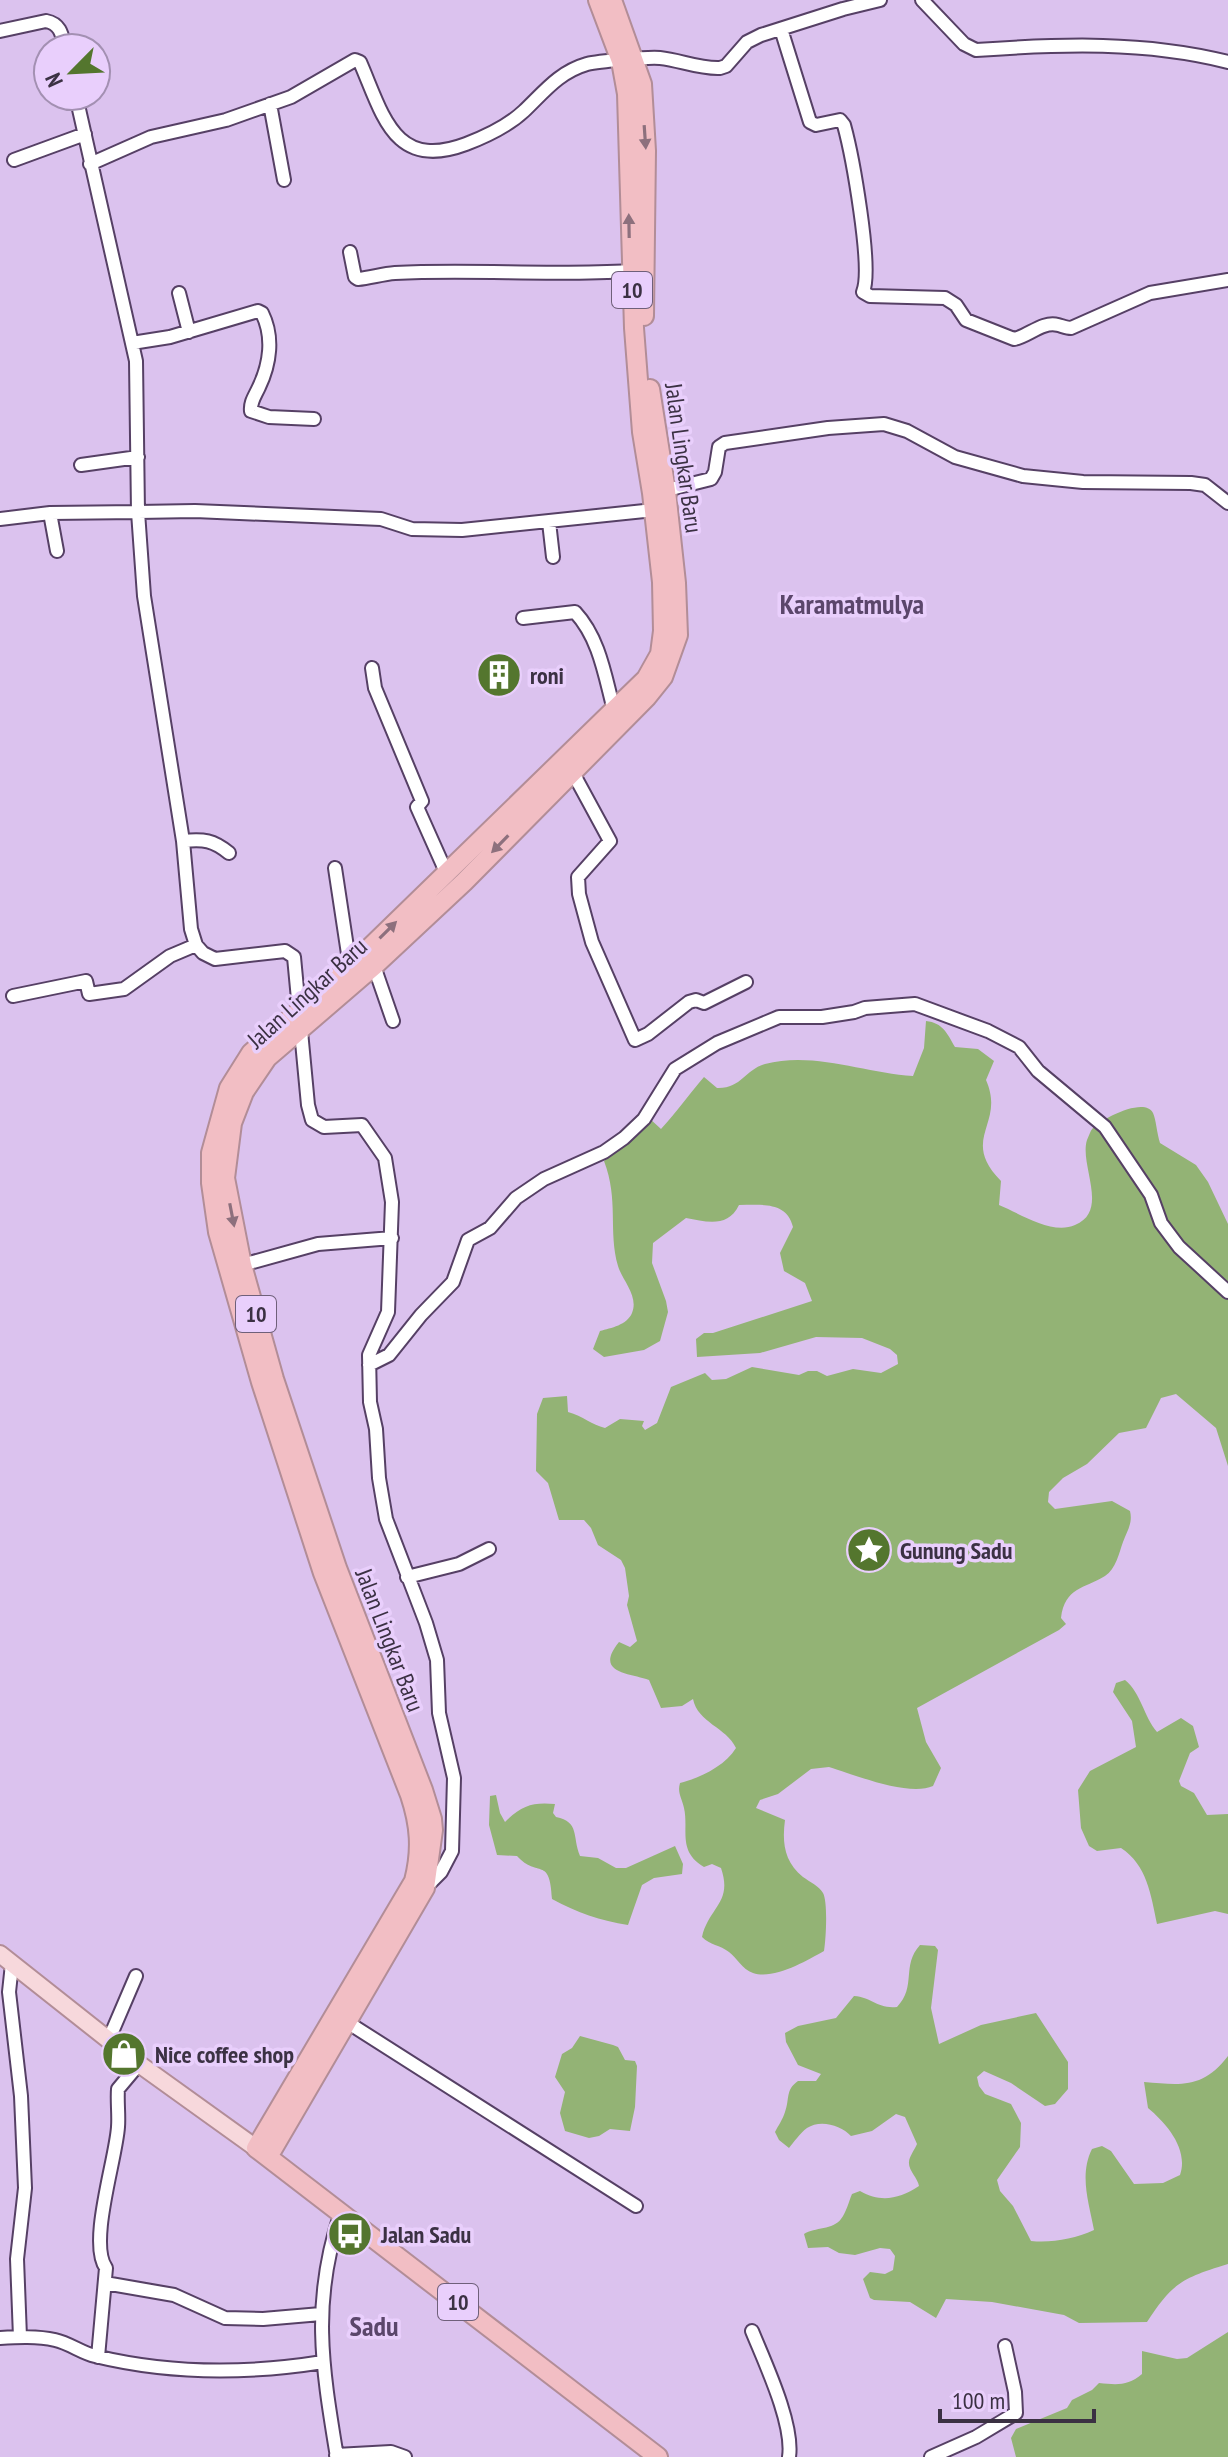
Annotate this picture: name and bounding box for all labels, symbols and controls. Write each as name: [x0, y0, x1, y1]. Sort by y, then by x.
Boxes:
north arrow: [32, 32, 112, 112]
text: N: [39, 69, 69, 91]
one-way arrow: [639, 125, 652, 150]
one-way arrow: [623, 213, 636, 238]
road number: 10: [612, 272, 652, 308]
street label: Jalan Lingkar Baru: [658, 380, 710, 535]
district label: Karamatmulya: [780, 585, 924, 622]
building icon: roni: [475, 651, 523, 699]
place label: roni: [530, 660, 564, 691]
one-way arrow: [491, 834, 510, 853]
one-way arrow: [378, 921, 397, 940]
street label: Jalan Lingkar Baru: [240, 931, 373, 1056]
one-way arrow: [227, 1203, 239, 1228]
road number: 10: [236, 1296, 276, 1332]
place icon: Gunung Sadu: [845, 1526, 893, 1574]
place label: Gunung Sadu: [900, 1535, 1012, 1566]
street label: Jalan Lingkar Baru: [348, 1563, 431, 1716]
shop icon: Nice coffee shop: [100, 2030, 148, 2078]
place label: Nice coffee shop: [155, 2039, 294, 2070]
bus stop icon: Jalan Sadu: [326, 2210, 374, 2258]
place label: Jalan Sadu: [380, 2219, 471, 2250]
road number: 10: [438, 2284, 478, 2320]
district label: Sadu: [350, 2307, 398, 2344]
scale bar: [940, 2373, 1094, 2423]
text: 100 m: [952, 2385, 1005, 2416]

